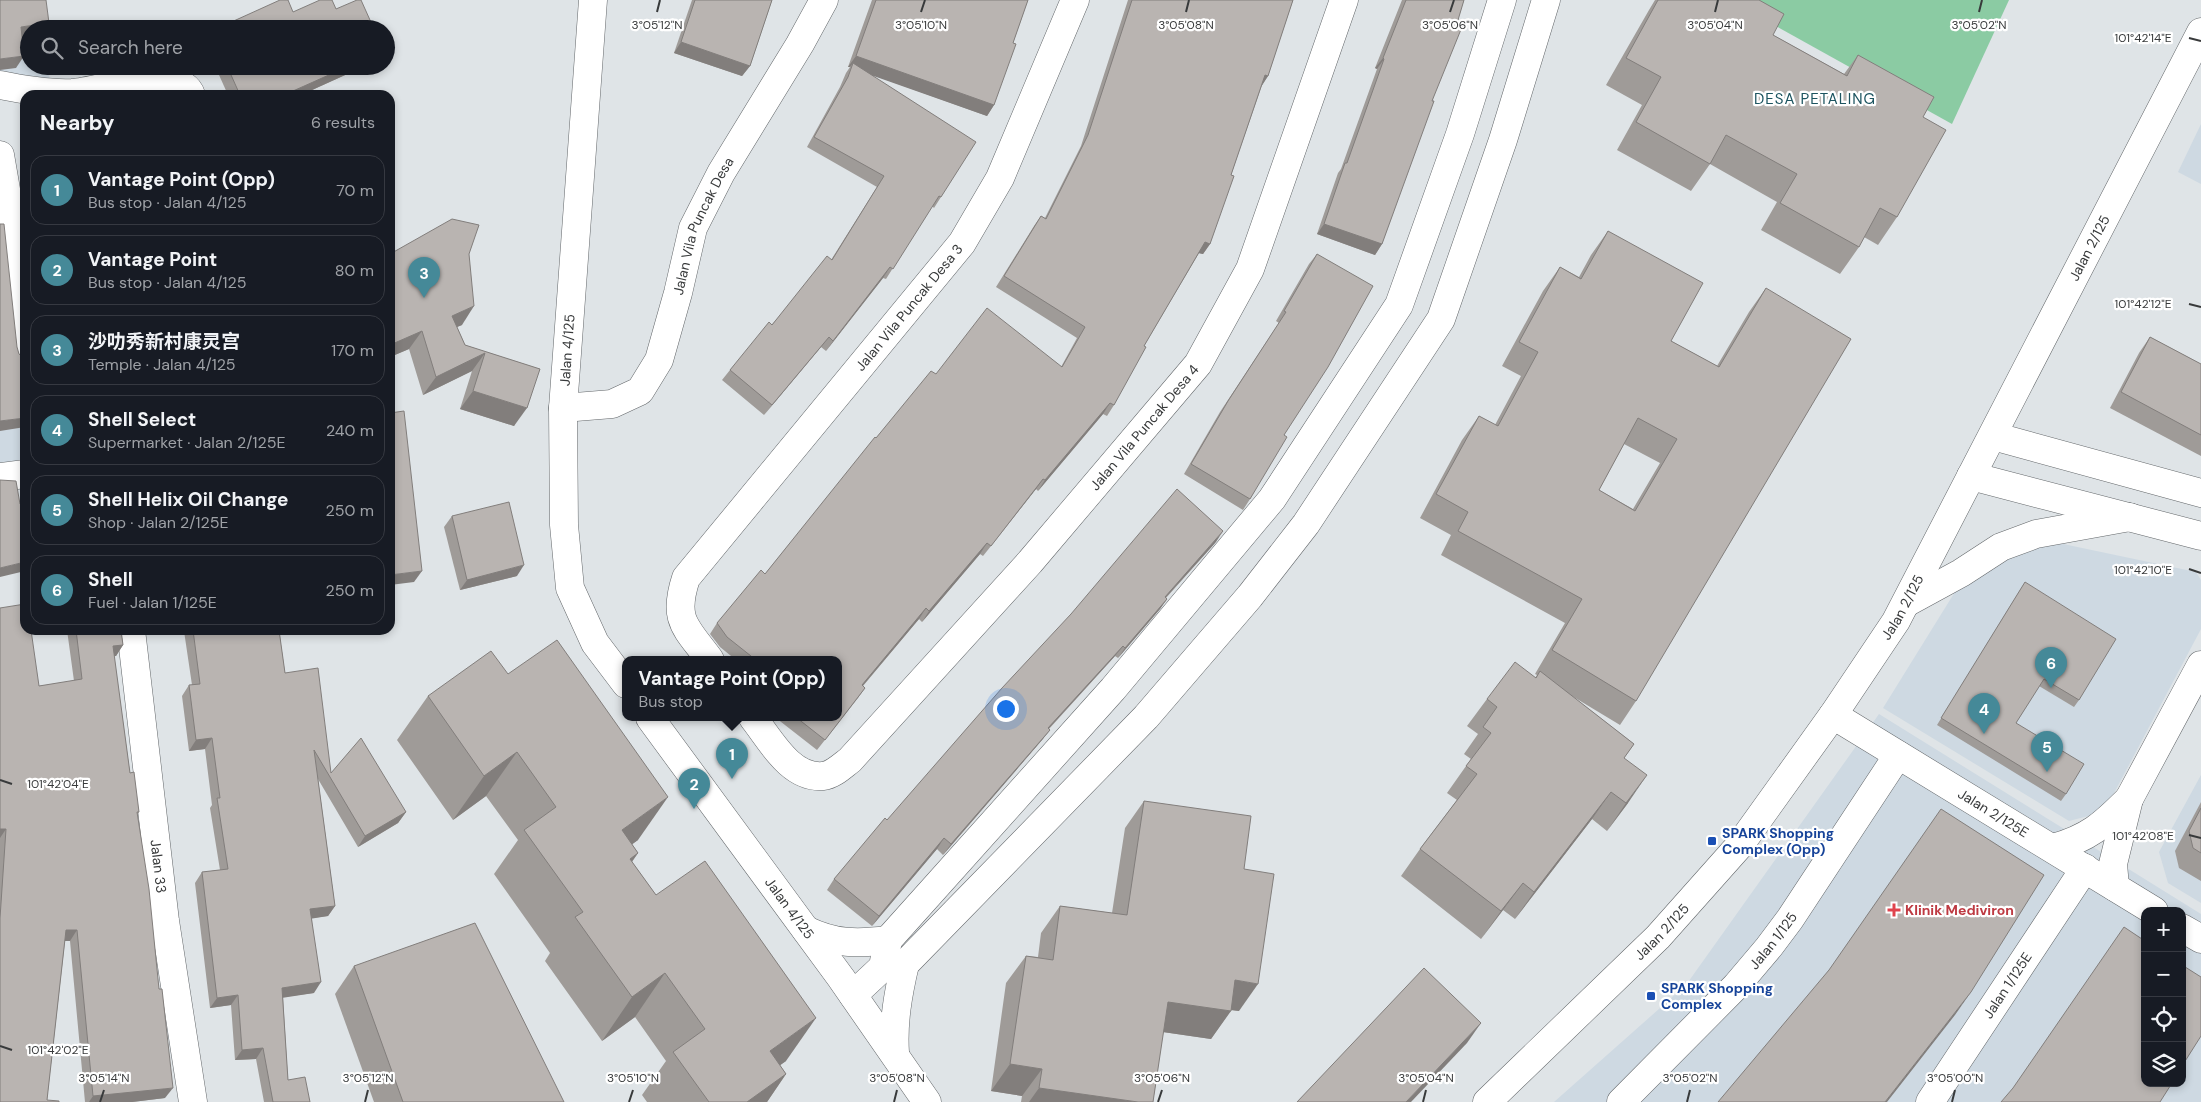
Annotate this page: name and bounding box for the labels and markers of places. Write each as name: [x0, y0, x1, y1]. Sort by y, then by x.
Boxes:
pin: 3: [408, 257, 440, 298]
pin: 6: [2035, 647, 2067, 688]
pin: 4: [1968, 693, 2000, 734]
pin: 5: [2031, 731, 2063, 772]
pin: 1: [716, 738, 748, 779]
pin: 2: [678, 768, 710, 809]
place label: SPARK Shopping Complex (Opp): [1722, 824, 1834, 858]
marker: SPARK Shopping Complex (Opp): [1706, 835, 1718, 847]
place label: Klinik Mediviron: [1905, 901, 2014, 919]
marker: Klinik Mediviron: [1887, 903, 1901, 917]
place label: SPARK Shopping Complex: [1661, 979, 1773, 1013]
marker: SPARK Shopping Complex: [1645, 990, 1657, 1002]

